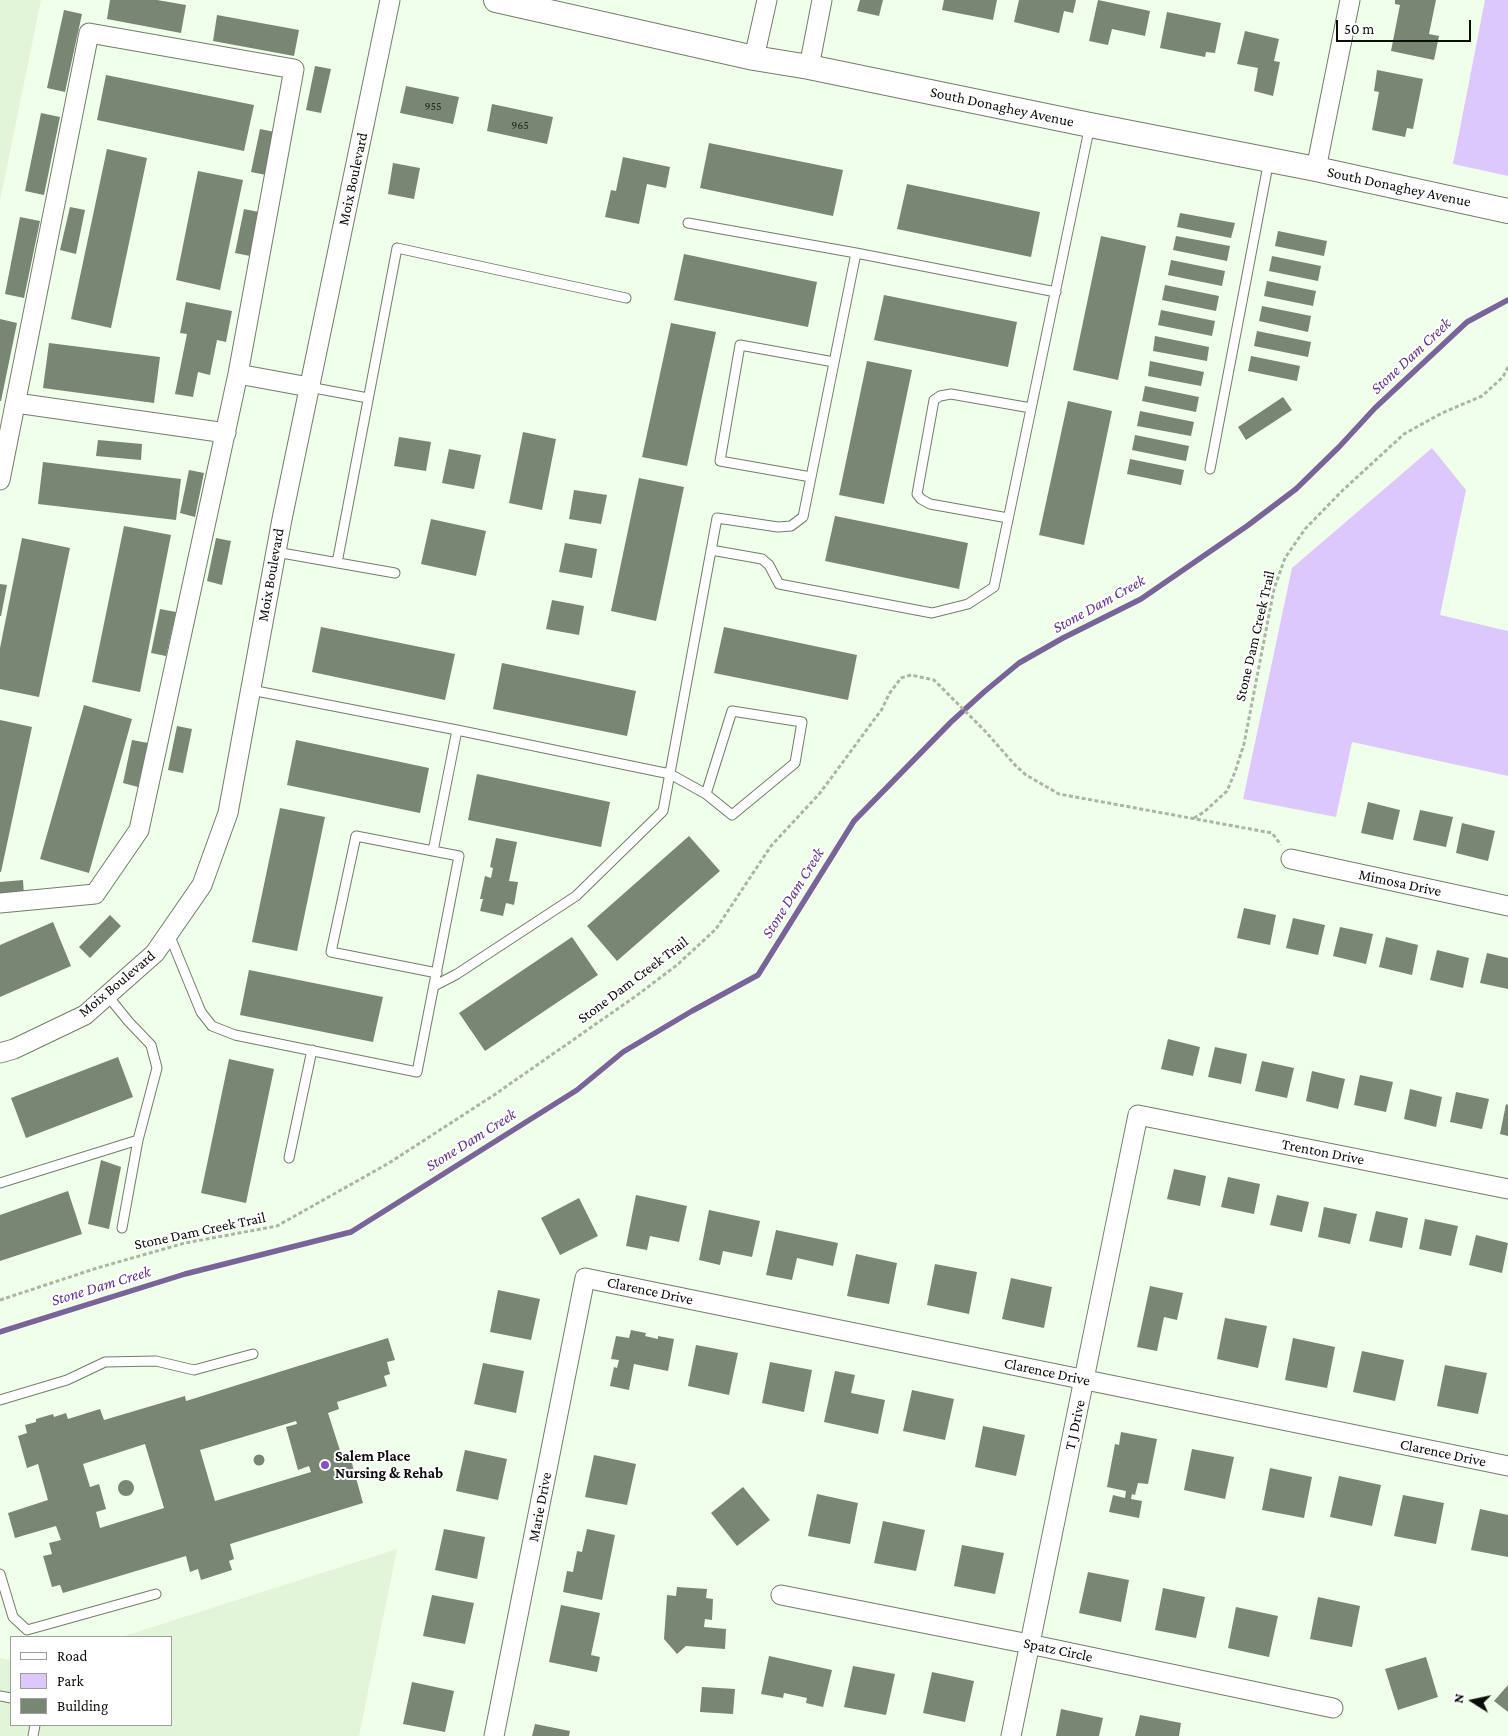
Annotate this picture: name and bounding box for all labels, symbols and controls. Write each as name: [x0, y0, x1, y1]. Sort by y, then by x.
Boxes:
scale bar: [1338, 10, 1473, 42]
text: 50 m: [1344, 21, 1374, 37]
street label: South Donaghey Avenue: [929, 83, 1075, 131]
house number: 955: [424, 99, 442, 113]
house number: 965: [511, 118, 529, 132]
street label: Moix Boulevard: [334, 131, 372, 227]
street label: South Donaghey Avenue: [1326, 163, 1472, 211]
water label: Stone Dam Creek: [1367, 314, 1455, 398]
street label: Moix Boulevard: [254, 527, 288, 623]
street label: Stone Dam Creek Trail: [1231, 569, 1279, 703]
water label: Stone Dam Creek: [1049, 571, 1149, 637]
water label: Stone Dam Creek: [758, 844, 828, 942]
street label: Mimosa Drive: [1357, 865, 1443, 901]
street label: Stone Dam Creek Trail: [574, 933, 692, 1027]
street label: Moix Boulevard: [75, 947, 159, 1021]
water label: Stone Dam Creek: [422, 1105, 520, 1175]
street label: Trenton Drive: [1280, 1135, 1366, 1169]
street label: Stone Dam Creek Trail: [133, 1208, 267, 1254]
water label: Stone Dam Creek: [49, 1262, 153, 1310]
street label: Clarence Drive: [605, 1273, 695, 1309]
street label: Clarence Drive: [1002, 1354, 1092, 1390]
street label: T J Drive: [1061, 1398, 1089, 1452]
street label: Clarence Drive: [1398, 1435, 1488, 1471]
place label: Salem Place Nursing & Rehab: [335, 1447, 443, 1482]
marker: Salem Place Nursing & Rehab: [319, 1459, 331, 1471]
street label: Marie Drive: [524, 1471, 556, 1543]
street label: Spatz Circle: [1022, 1634, 1094, 1666]
legend: [10, 1636, 172, 1726]
text: Road: [57, 1648, 87, 1664]
text: Park: [57, 1673, 84, 1689]
north arrow: [1448, 1676, 1498, 1726]
text: N: [1450, 1692, 1467, 1704]
text: Building: [57, 1698, 108, 1714]

